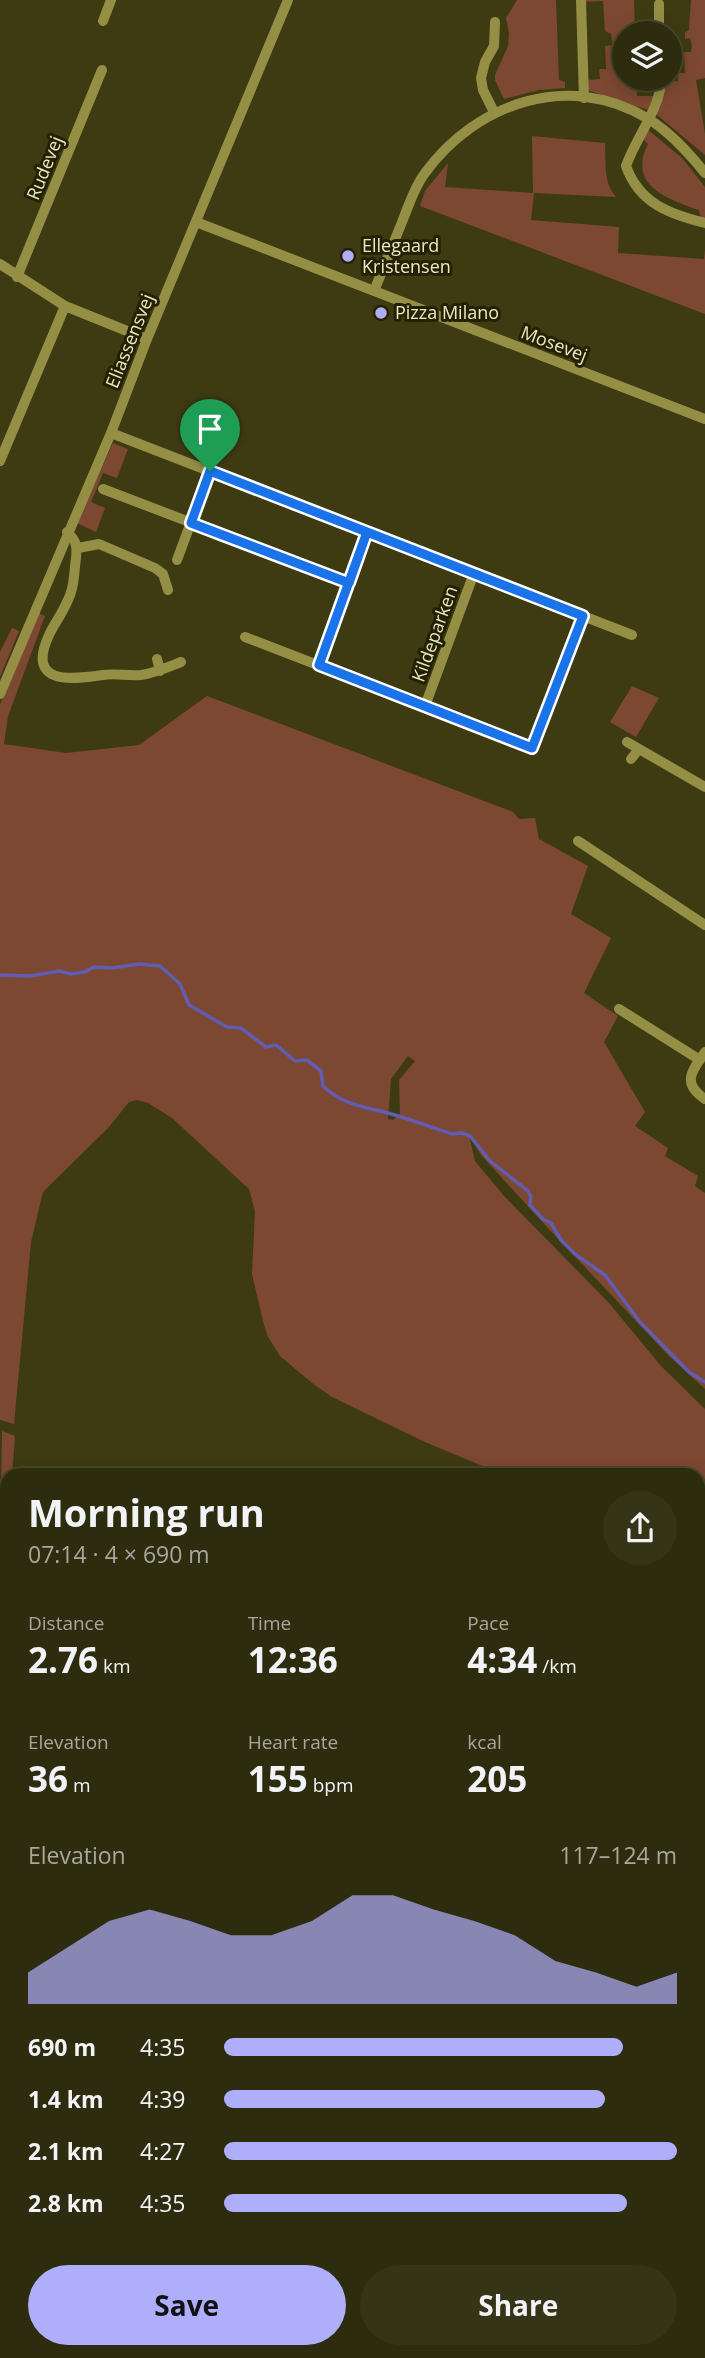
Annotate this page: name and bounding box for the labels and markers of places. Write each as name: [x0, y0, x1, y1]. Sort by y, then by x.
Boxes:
place label: Ellegaard Kristensen: [362, 233, 451, 278]
marker: Ellegaard Kristensen: [340, 248, 356, 264]
place label: Pizza Milano: [395, 300, 499, 324]
marker: Pizza Milano: [373, 305, 389, 321]
pin: [180, 399, 240, 471]

